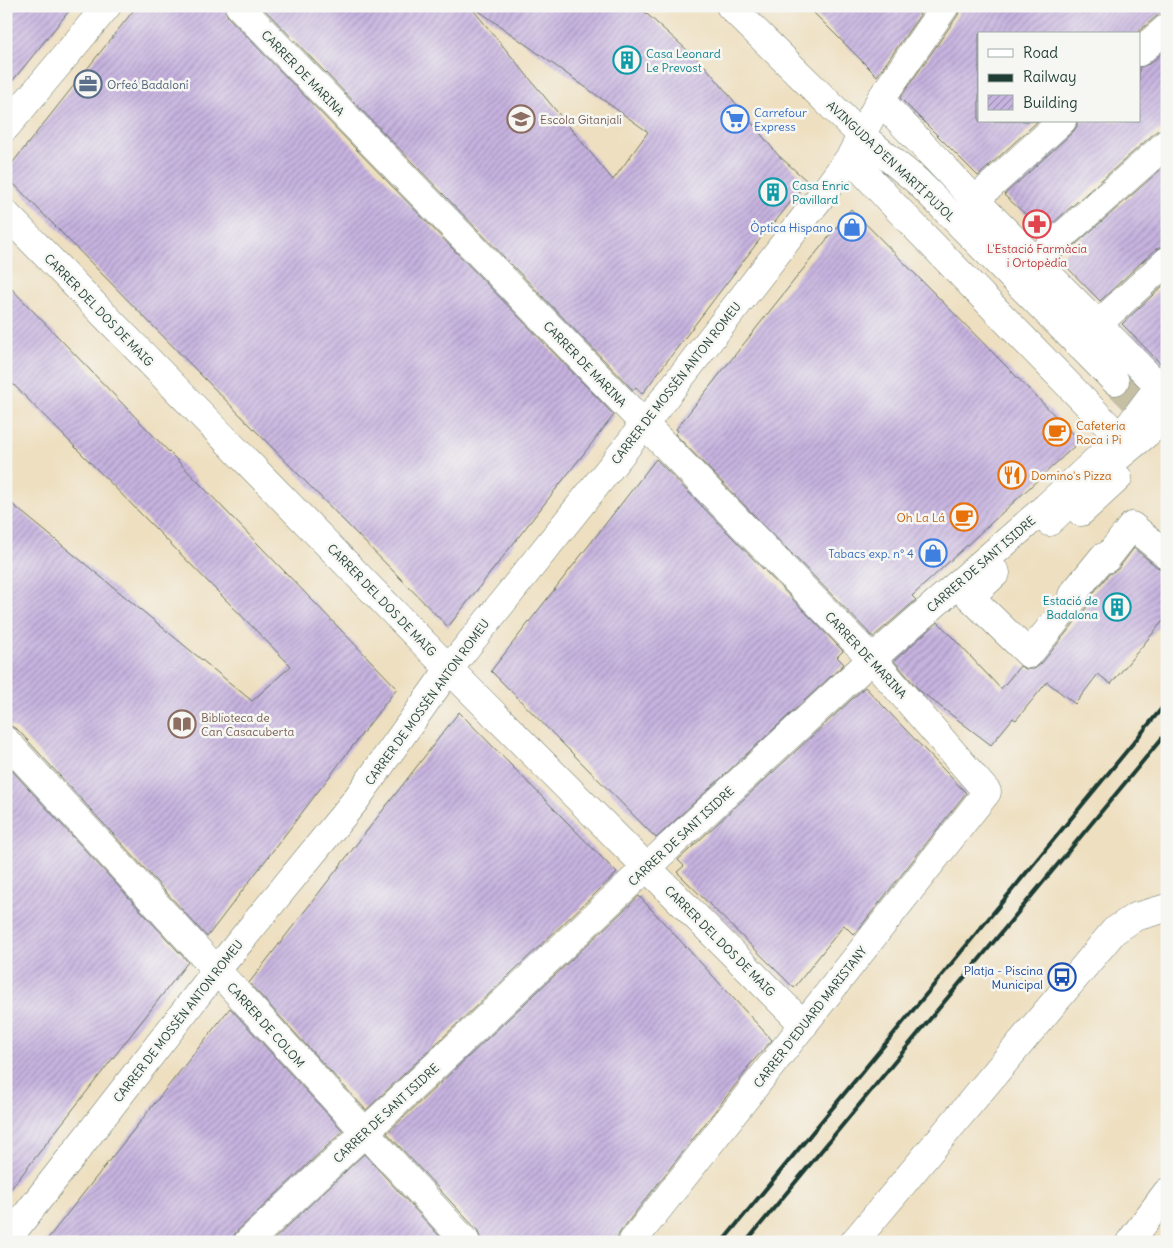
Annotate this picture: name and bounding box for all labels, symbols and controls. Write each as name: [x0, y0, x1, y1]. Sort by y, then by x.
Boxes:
street label: CARRER DE MARINA: [258, 27, 348, 119]
legend: [978, 32, 1140, 122]
text: Road: [1023, 43, 1058, 62]
building icon: Casa Leonard Le Prevost: [612, 45, 642, 75]
place label: Casa Leonard Le Prevost: [646, 46, 721, 75]
text: Railway: [1023, 67, 1077, 86]
office icon: Orfeó Badaloní: [73, 69, 103, 99]
place label: Orfeó Badaloní: [107, 77, 189, 92]
text: Building: [1023, 93, 1078, 112]
street label: AVINGUDA D'EN MARTÍ PUJOL: [824, 98, 959, 225]
school or university icon: Escola Gitanjali: [506, 104, 536, 134]
supermarket icon: Carrefour Express: [720, 104, 750, 134]
place label: Carrefour Express: [754, 105, 807, 134]
place label: Escola Gitanjali: [540, 112, 622, 127]
building icon: Casa Enric Pavillard: [758, 177, 788, 207]
place label: Casa Enric Pavillard: [792, 178, 849, 207]
pharmacy icon: L'Estació Farmàcia i Ortopèdia: [1022, 209, 1052, 239]
shop icon: Òptica Hispano: [837, 212, 867, 242]
place label: Òptica Hispano: [750, 220, 833, 235]
place label: L'Estació Farmàcia i Ortopèdia: [987, 241, 1087, 270]
street label: CARRER DEL DOS DE MAIG: [41, 251, 157, 369]
street label: CARRER DE MOSSÈN ANTON ROMEU: [608, 299, 744, 467]
street label: CARRER DE MARINA: [540, 318, 630, 410]
cafe icon: Cafeteria Roca i Pi: [1042, 417, 1072, 447]
place label: Cafeteria Roca i Pi: [1076, 418, 1126, 447]
restaurant icon: Domino's Pizza: [997, 460, 1027, 490]
place label: Domino's Pizza: [1031, 468, 1112, 483]
cafe icon: Oh La Lá: [949, 502, 979, 532]
place label: Oh La Lá: [896, 510, 945, 525]
street label: CARRER DE SANT ISIDRE: [924, 513, 1038, 615]
shop icon: Tabacs exp. nº 4: [918, 538, 948, 568]
street label: CARRER DEL DOS DE MAIG: [324, 541, 440, 659]
place label: Tabacs exp. nº 4: [828, 546, 914, 561]
building icon: Estació de Badalona: [1102, 592, 1132, 622]
place label: Estació de Badalona: [1043, 593, 1098, 622]
street label: CARRER DE MARINA: [822, 609, 910, 702]
street label: CARRER DE MOSSÈN ANTON ROMEU: [362, 616, 492, 788]
library icon: Biblioteca de Can Casacuberta: [167, 709, 197, 739]
place label: Biblioteca de Can Casacuberta: [201, 710, 295, 739]
street label: CARRER DE SANT ISIDRE: [625, 783, 737, 889]
street label: CARRER DEL DOS DE MAIG: [662, 883, 779, 1000]
street label: CARRER DE MOSSÈN ANTON ROMEU: [110, 937, 246, 1105]
street label: CARRER D'EDUARD MARISTANY: [750, 943, 870, 1091]
bus stop icon: Platja - Piscina Municipal: [1047, 962, 1077, 992]
place label: Platja - Piscina Municipal: [964, 963, 1043, 992]
street label: CARRER DE COLOM: [224, 980, 308, 1070]
street label: CARRER DE SANT ISIDRE: [330, 1060, 442, 1166]

